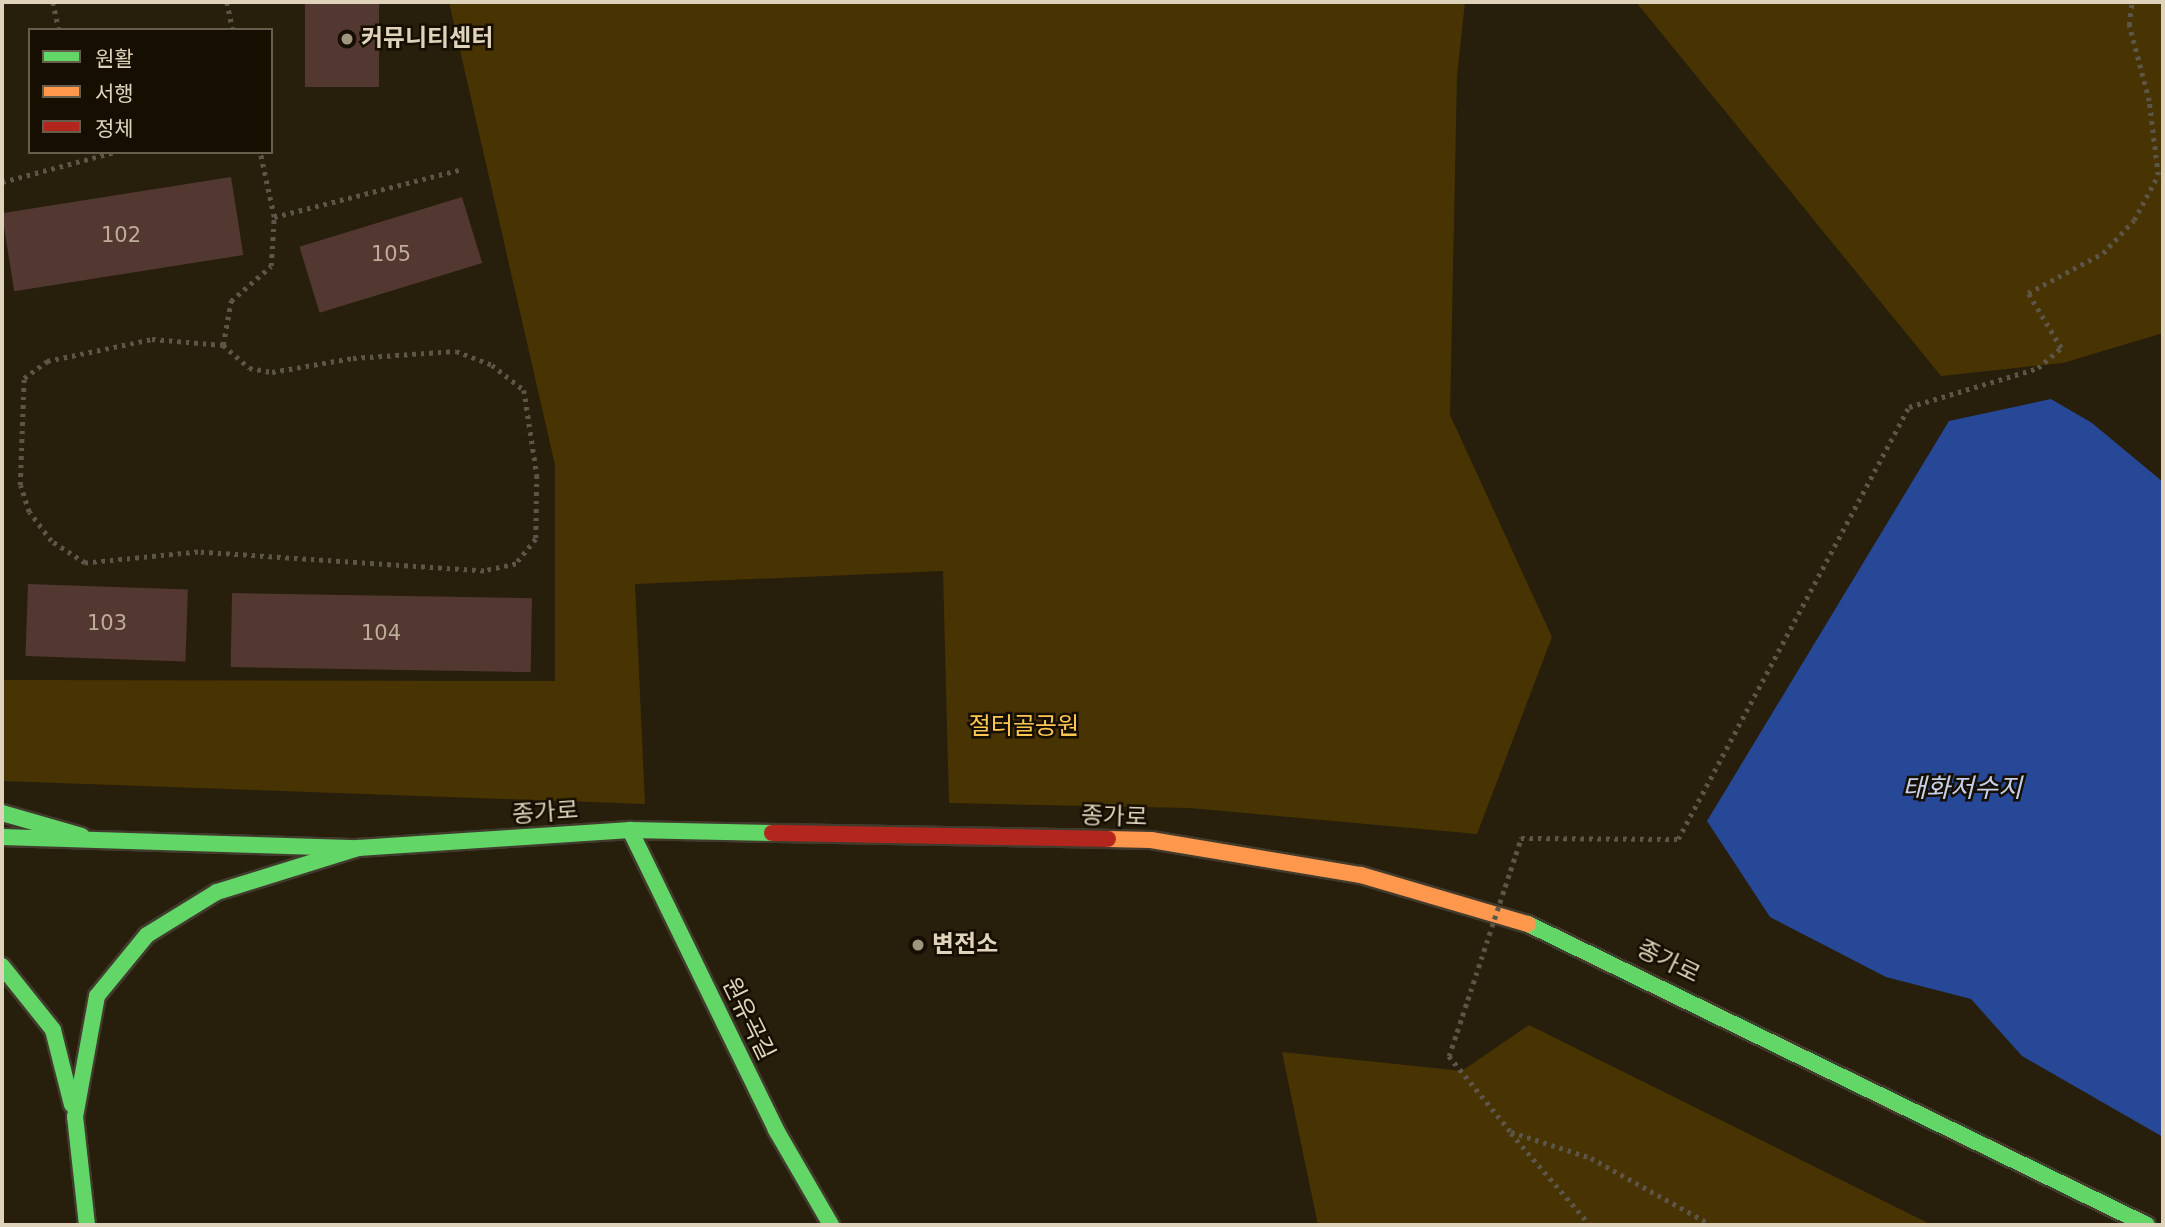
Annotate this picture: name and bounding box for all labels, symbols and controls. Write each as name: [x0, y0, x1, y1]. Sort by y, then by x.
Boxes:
place label: 커뮤니티센터: [361, 25, 493, 53]
legend: [28, 28, 273, 154]
marker: 커뮤니티센터: [339, 31, 355, 47]
text: 원활: [95, 47, 134, 71]
text: 서행: [95, 82, 134, 106]
text: 정체: [95, 117, 134, 141]
house number: 102: [101, 222, 141, 248]
house number: 105: [371, 241, 411, 267]
house number: 103: [87, 610, 127, 636]
house number: 104: [361, 620, 401, 646]
park label: 절터골공원: [969, 713, 1079, 741]
water label: 태화저수지: [1902, 773, 2022, 805]
street label: 종가로: [511, 796, 579, 830]
street label: 종가로: [1080, 801, 1148, 833]
place label: 변전소: [932, 931, 998, 959]
street label: 종가로: [1632, 935, 1704, 989]
marker: 변전소: [910, 937, 926, 953]
street label: 원유곡길: [716, 973, 780, 1065]

